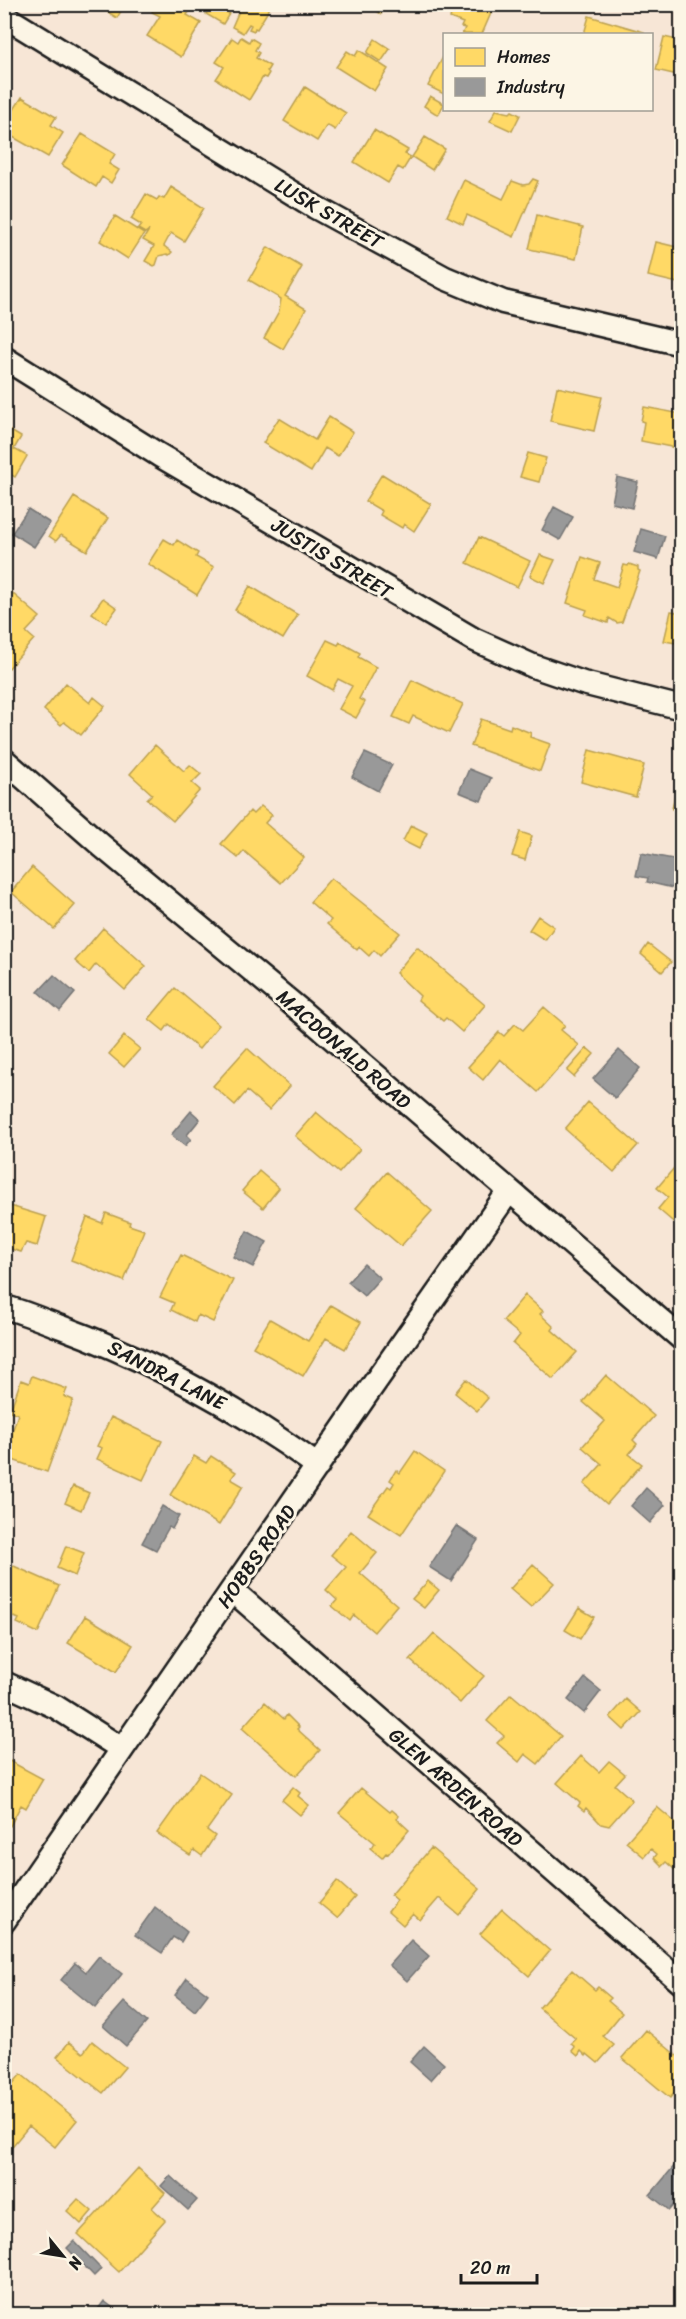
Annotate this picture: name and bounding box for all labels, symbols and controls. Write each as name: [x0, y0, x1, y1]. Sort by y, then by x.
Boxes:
legend: [443, 33, 653, 111]
text: Homes: [497, 41, 551, 73]
text: Industry: [496, 71, 566, 103]
street label: LUSK STREET: [268, 168, 391, 260]
street label: JUSTIS STREET: [263, 508, 400, 609]
street label: MACDONALD ROAD: [268, 980, 419, 1118]
street label: SANDRA LANE: [101, 1330, 234, 1421]
street label: HOBBS ROAD: [207, 1497, 305, 1616]
street label: GLEN ARDEN ROAD: [380, 1719, 531, 1856]
north arrow: [33, 2226, 93, 2286]
scale bar: [461, 2247, 538, 2285]
text: N: [60, 2250, 91, 2276]
text: 20 m: [470, 2252, 510, 2284]

